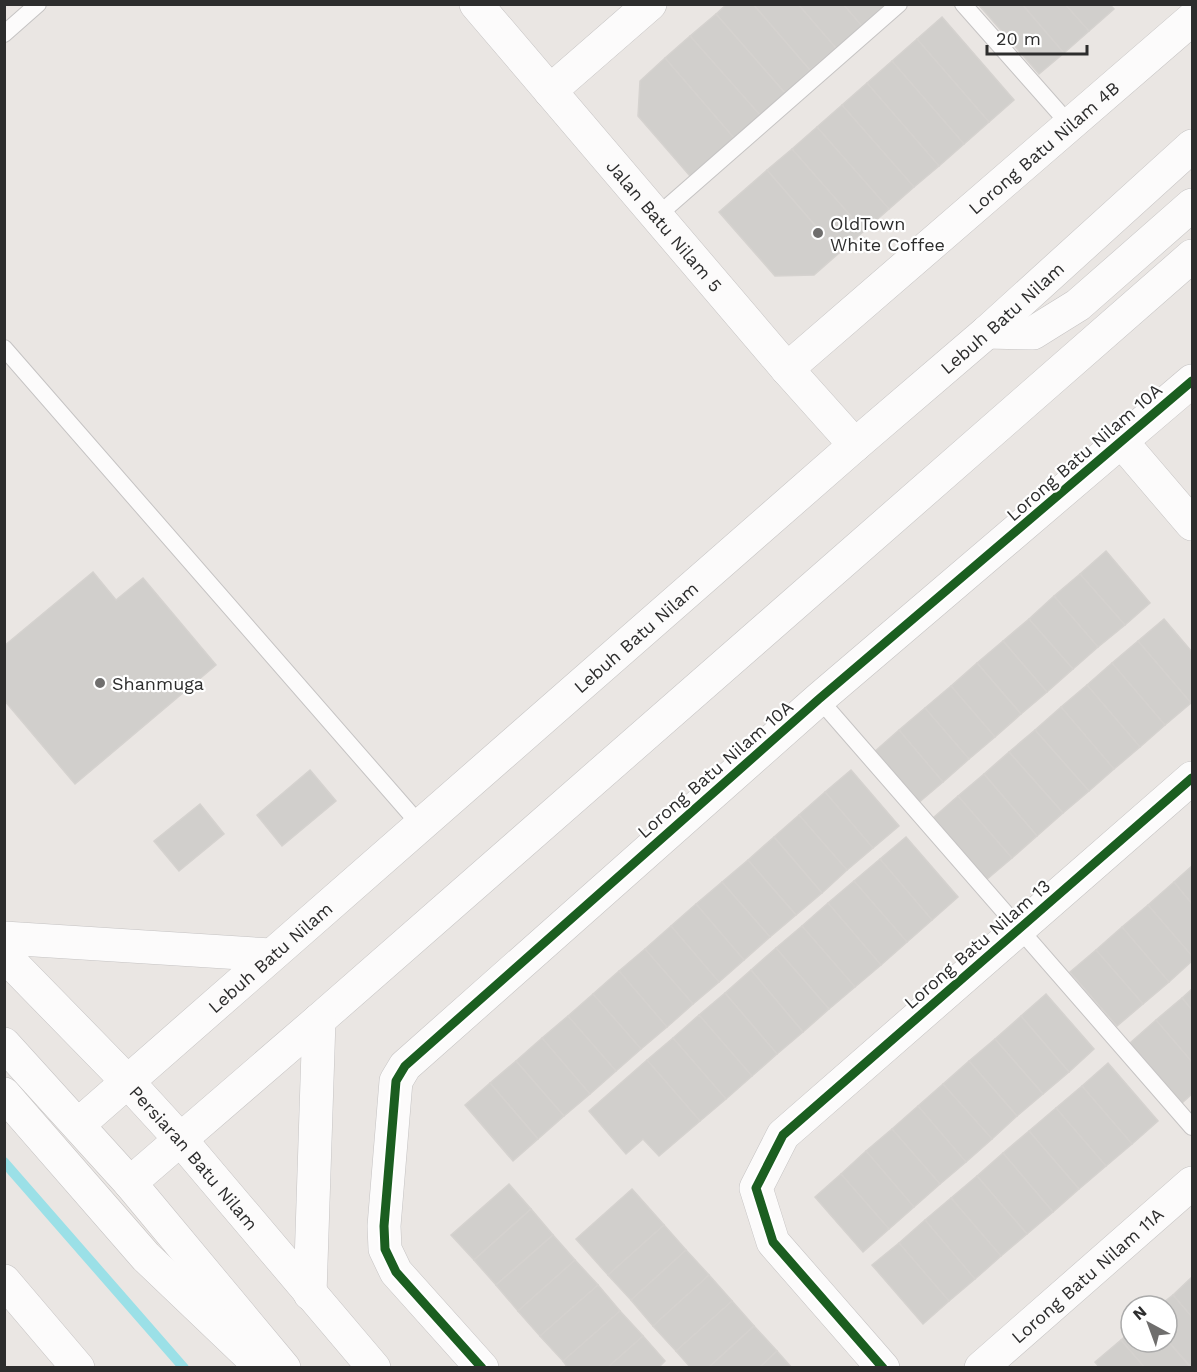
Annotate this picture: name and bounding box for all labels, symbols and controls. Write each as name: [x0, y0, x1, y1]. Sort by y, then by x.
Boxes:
scale bar: [987, 18, 1088, 56]
text: 20 m: [996, 28, 1041, 49]
street label: Lorong Batu Nilam 4B: [964, 77, 1123, 218]
street label: Jalan Batu Nilam 5: [603, 155, 727, 296]
place label: OldTown White Coffee: [830, 213, 945, 255]
marker: OldTown White Coffee: [811, 226, 825, 240]
street label: Lebuh Batu Nilam: [936, 257, 1068, 378]
street label: Lorong Batu Nilam 10A: [1002, 379, 1166, 525]
street label: Lebuh Batu Nilam: [569, 577, 702, 697]
place label: Shanmuga: [112, 673, 204, 694]
marker: Shanmuga: [93, 676, 107, 690]
street label: Lorong Batu Nilam 10A: [633, 696, 797, 842]
street label: Lorong Batu Nilam 13: [900, 875, 1054, 1013]
street label: Lebuh Batu Nilam: [204, 897, 336, 1017]
street label: Persiaran Batu Nilam: [126, 1081, 263, 1234]
street label: Lorong Batu Nilam 11A: [1006, 1203, 1168, 1347]
north arrow: [1119, 1294, 1179, 1354]

